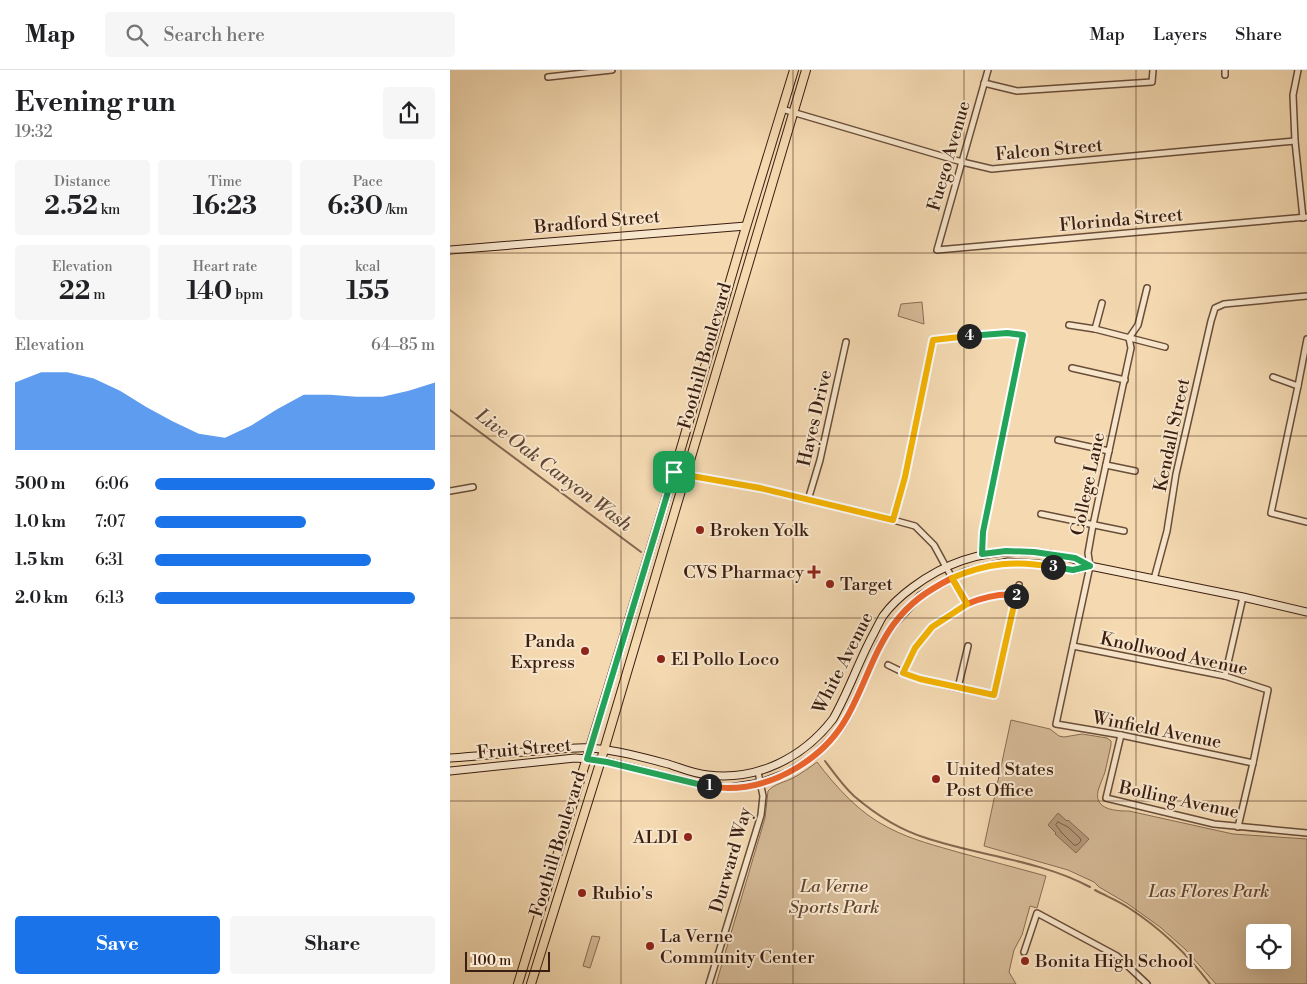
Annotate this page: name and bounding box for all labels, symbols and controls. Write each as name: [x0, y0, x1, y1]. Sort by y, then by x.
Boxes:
search box: [105, 12, 455, 57]
text: Map: [25, 20, 75, 50]
icon: search: [123, 21, 151, 49]
text: Search here: [163, 23, 265, 47]
text: Map: [1090, 23, 1125, 46]
text: Layers: [1153, 23, 1207, 46]
text: Share: [1235, 23, 1282, 46]
text: Evening run: [15, 85, 176, 120]
button: share: [383, 87, 435, 139]
street label: Fuego Avenue: [922, 98, 976, 214]
text: 19:32: [15, 122, 53, 142]
street label: Falcon Street: [994, 134, 1104, 166]
text: Distance: [54, 173, 111, 191]
text: Time: [208, 173, 242, 191]
text: Pace: [353, 173, 383, 191]
text: 2.52: [44, 191, 98, 222]
text: 16:23: [193, 191, 257, 222]
text: 6:30: [327, 191, 383, 222]
text: km: [98, 201, 120, 219]
text: /km: [383, 201, 408, 219]
street label: Florinda Street: [1058, 203, 1184, 237]
street label: Bradford Street: [532, 205, 662, 239]
text: Elevation: [52, 258, 113, 276]
text: Heart rate: [193, 258, 257, 276]
text: kcal: [355, 258, 380, 276]
text: 22: [59, 276, 90, 307]
text: 140: [186, 276, 232, 307]
text: 155: [346, 276, 389, 307]
street label: Foothill Boulevard: [673, 279, 737, 432]
text: m: [90, 286, 106, 304]
text: bpm: [232, 286, 264, 304]
pin: 4: [956, 324, 982, 348]
text: 4: [965, 327, 974, 345]
text: Elevation: [15, 335, 84, 355]
text: 64–85 m: [371, 335, 435, 355]
street label: Hayes Drive: [793, 367, 837, 469]
street label: Kendall Street: [1149, 376, 1195, 494]
water label: Live Oak Canyon Wash: [470, 403, 637, 537]
street label: College Lane: [1066, 430, 1110, 538]
pin: [653, 451, 695, 493]
icon: arrive: [660, 458, 688, 486]
text: 500 m: [15, 474, 65, 494]
text: 6:06: [95, 474, 129, 494]
text: 1.0 km: [15, 512, 66, 532]
text: 7:07: [95, 512, 125, 532]
place label: Broken Yolk: [709, 519, 810, 542]
marker: Broken Yolk: [694, 524, 706, 536]
text: 1.5 km: [15, 550, 64, 570]
text: 6:31: [95, 550, 124, 570]
pin: 3: [1040, 554, 1066, 580]
text: 3: [1049, 558, 1058, 576]
place label: CVS Pharmacy: [683, 561, 804, 584]
marker: CVS Pharmacy: [808, 566, 820, 578]
place label: Target: [840, 573, 894, 596]
marker: Target: [824, 578, 836, 590]
pin: 2: [1004, 584, 1028, 608]
text: 2: [1012, 587, 1021, 605]
text: 2.0 km: [15, 588, 68, 608]
text: 6:13: [95, 588, 124, 608]
street label: White Avenue: [807, 608, 878, 719]
street label: Knollwood Avenue: [1098, 627, 1250, 681]
place label: Panda Express: [511, 630, 576, 674]
marker: Panda Express: [579, 645, 591, 657]
place label: El Pollo Loco: [671, 648, 779, 671]
marker: El Pollo Loco: [655, 653, 667, 665]
street label: Winfield Avenue: [1089, 706, 1224, 754]
street label: Fruit Street: [476, 733, 573, 765]
place label: United States Post Office: [946, 758, 1054, 802]
street label: Foothill Boulevard: [525, 767, 591, 920]
marker: United States Post Office: [930, 773, 942, 785]
pin: 1: [696, 774, 722, 798]
street label: Bolling Avenue: [1116, 776, 1241, 824]
text: 1: [706, 777, 713, 795]
street label: Durward Way: [705, 804, 757, 915]
place label: ALDI: [632, 826, 678, 849]
marker: ALDI: [682, 831, 694, 843]
park label: La Verne Sports Park: [788, 875, 880, 919]
park label: Las Flores Park: [1148, 880, 1269, 903]
place label: Rubio's: [592, 882, 653, 905]
marker: Rubio's: [576, 887, 588, 899]
button: Save: [15, 916, 220, 974]
button: Share: [230, 916, 435, 974]
map controls: [1246, 924, 1291, 969]
button: locate: [1246, 924, 1291, 969]
place label: La Verne Community Center: [660, 925, 815, 969]
marker: La Verne Community Center: [644, 940, 656, 952]
scale bar: [465, 949, 550, 972]
place label: Bonita High School: [1034, 950, 1194, 973]
text: 100 m: [472, 952, 511, 970]
marker: Bonita High School: [1019, 955, 1031, 967]

